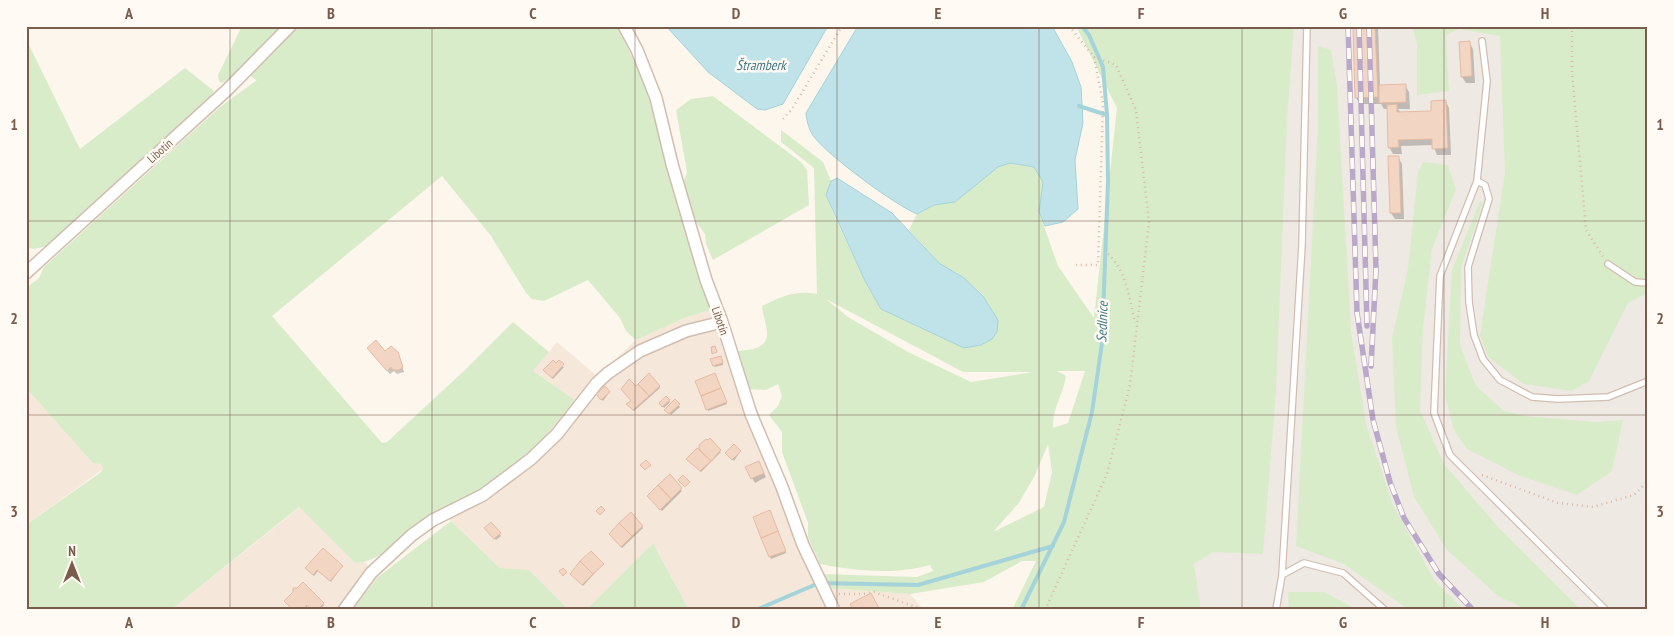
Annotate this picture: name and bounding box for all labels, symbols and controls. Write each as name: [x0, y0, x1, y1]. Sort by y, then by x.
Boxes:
text: A: [124, 3, 134, 23]
text: B: [327, 3, 335, 23]
text: C: [529, 3, 537, 23]
text: D: [732, 3, 741, 23]
text: E: [935, 3, 942, 23]
text: F: [1138, 3, 1145, 23]
text: G: [1339, 3, 1347, 23]
text: H: [1541, 3, 1549, 23]
water label: Štramberk: [736, 56, 787, 74]
text: 1: [10, 114, 18, 134]
text: 1: [1656, 114, 1664, 134]
street label: Libotín: [144, 135, 176, 166]
water label: Sedlnice: [1092, 300, 1112, 343]
street label: Libotín: [709, 305, 732, 337]
text: 2: [10, 308, 18, 328]
text: 2: [1656, 308, 1664, 328]
text: 3: [10, 501, 18, 521]
text: 3: [1656, 501, 1664, 521]
north arrow: [48, 538, 98, 588]
text: N: [68, 542, 76, 560]
text: A: [124, 612, 134, 632]
text: B: [327, 612, 335, 632]
text: C: [529, 612, 537, 632]
text: D: [732, 612, 741, 632]
text: E: [935, 612, 942, 632]
text: F: [1138, 612, 1145, 632]
text: G: [1339, 612, 1347, 632]
text: H: [1541, 612, 1549, 632]

